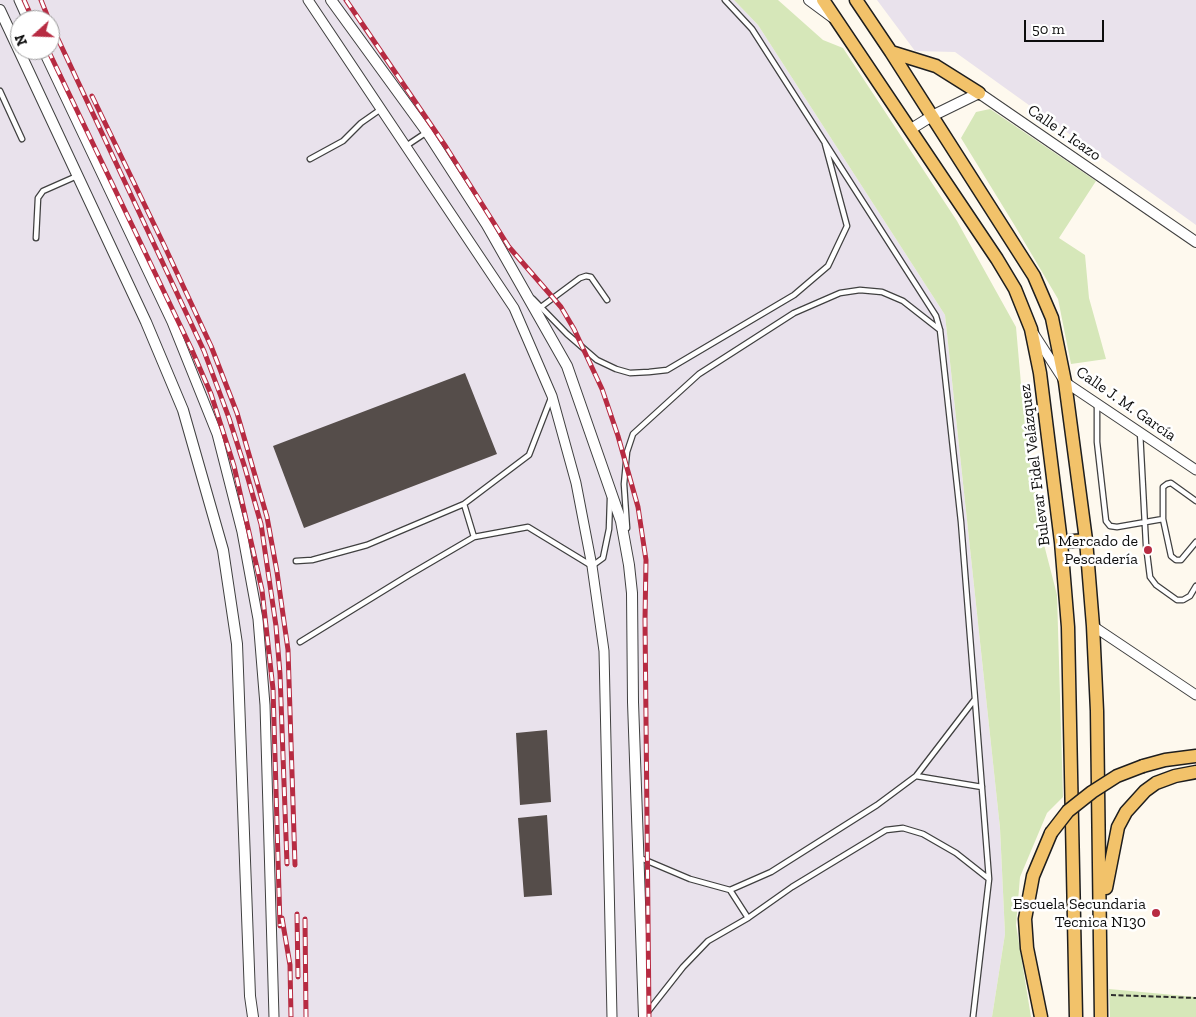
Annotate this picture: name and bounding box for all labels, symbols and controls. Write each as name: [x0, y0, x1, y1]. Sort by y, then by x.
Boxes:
north arrow: [10, 10, 60, 60]
scale bar: [1026, 10, 1106, 42]
text: 50 m: [1032, 20, 1065, 38]
text: N: [12, 32, 31, 48]
street label: Calle I. Icazo: [1024, 101, 1104, 165]
street label: Calle J. M. García: [1072, 362, 1180, 446]
street label: Bulevar Fidel Velázquez: [1016, 383, 1054, 547]
place label: Mercado de Pescadería: [1058, 531, 1138, 569]
marker: Mercado de Pescadería: [1142, 544, 1154, 556]
place label: Escuela Secundaria Tecnica N130: [1013, 894, 1146, 932]
marker: Escuela Secundaria Tecnica N130: [1150, 907, 1162, 919]

